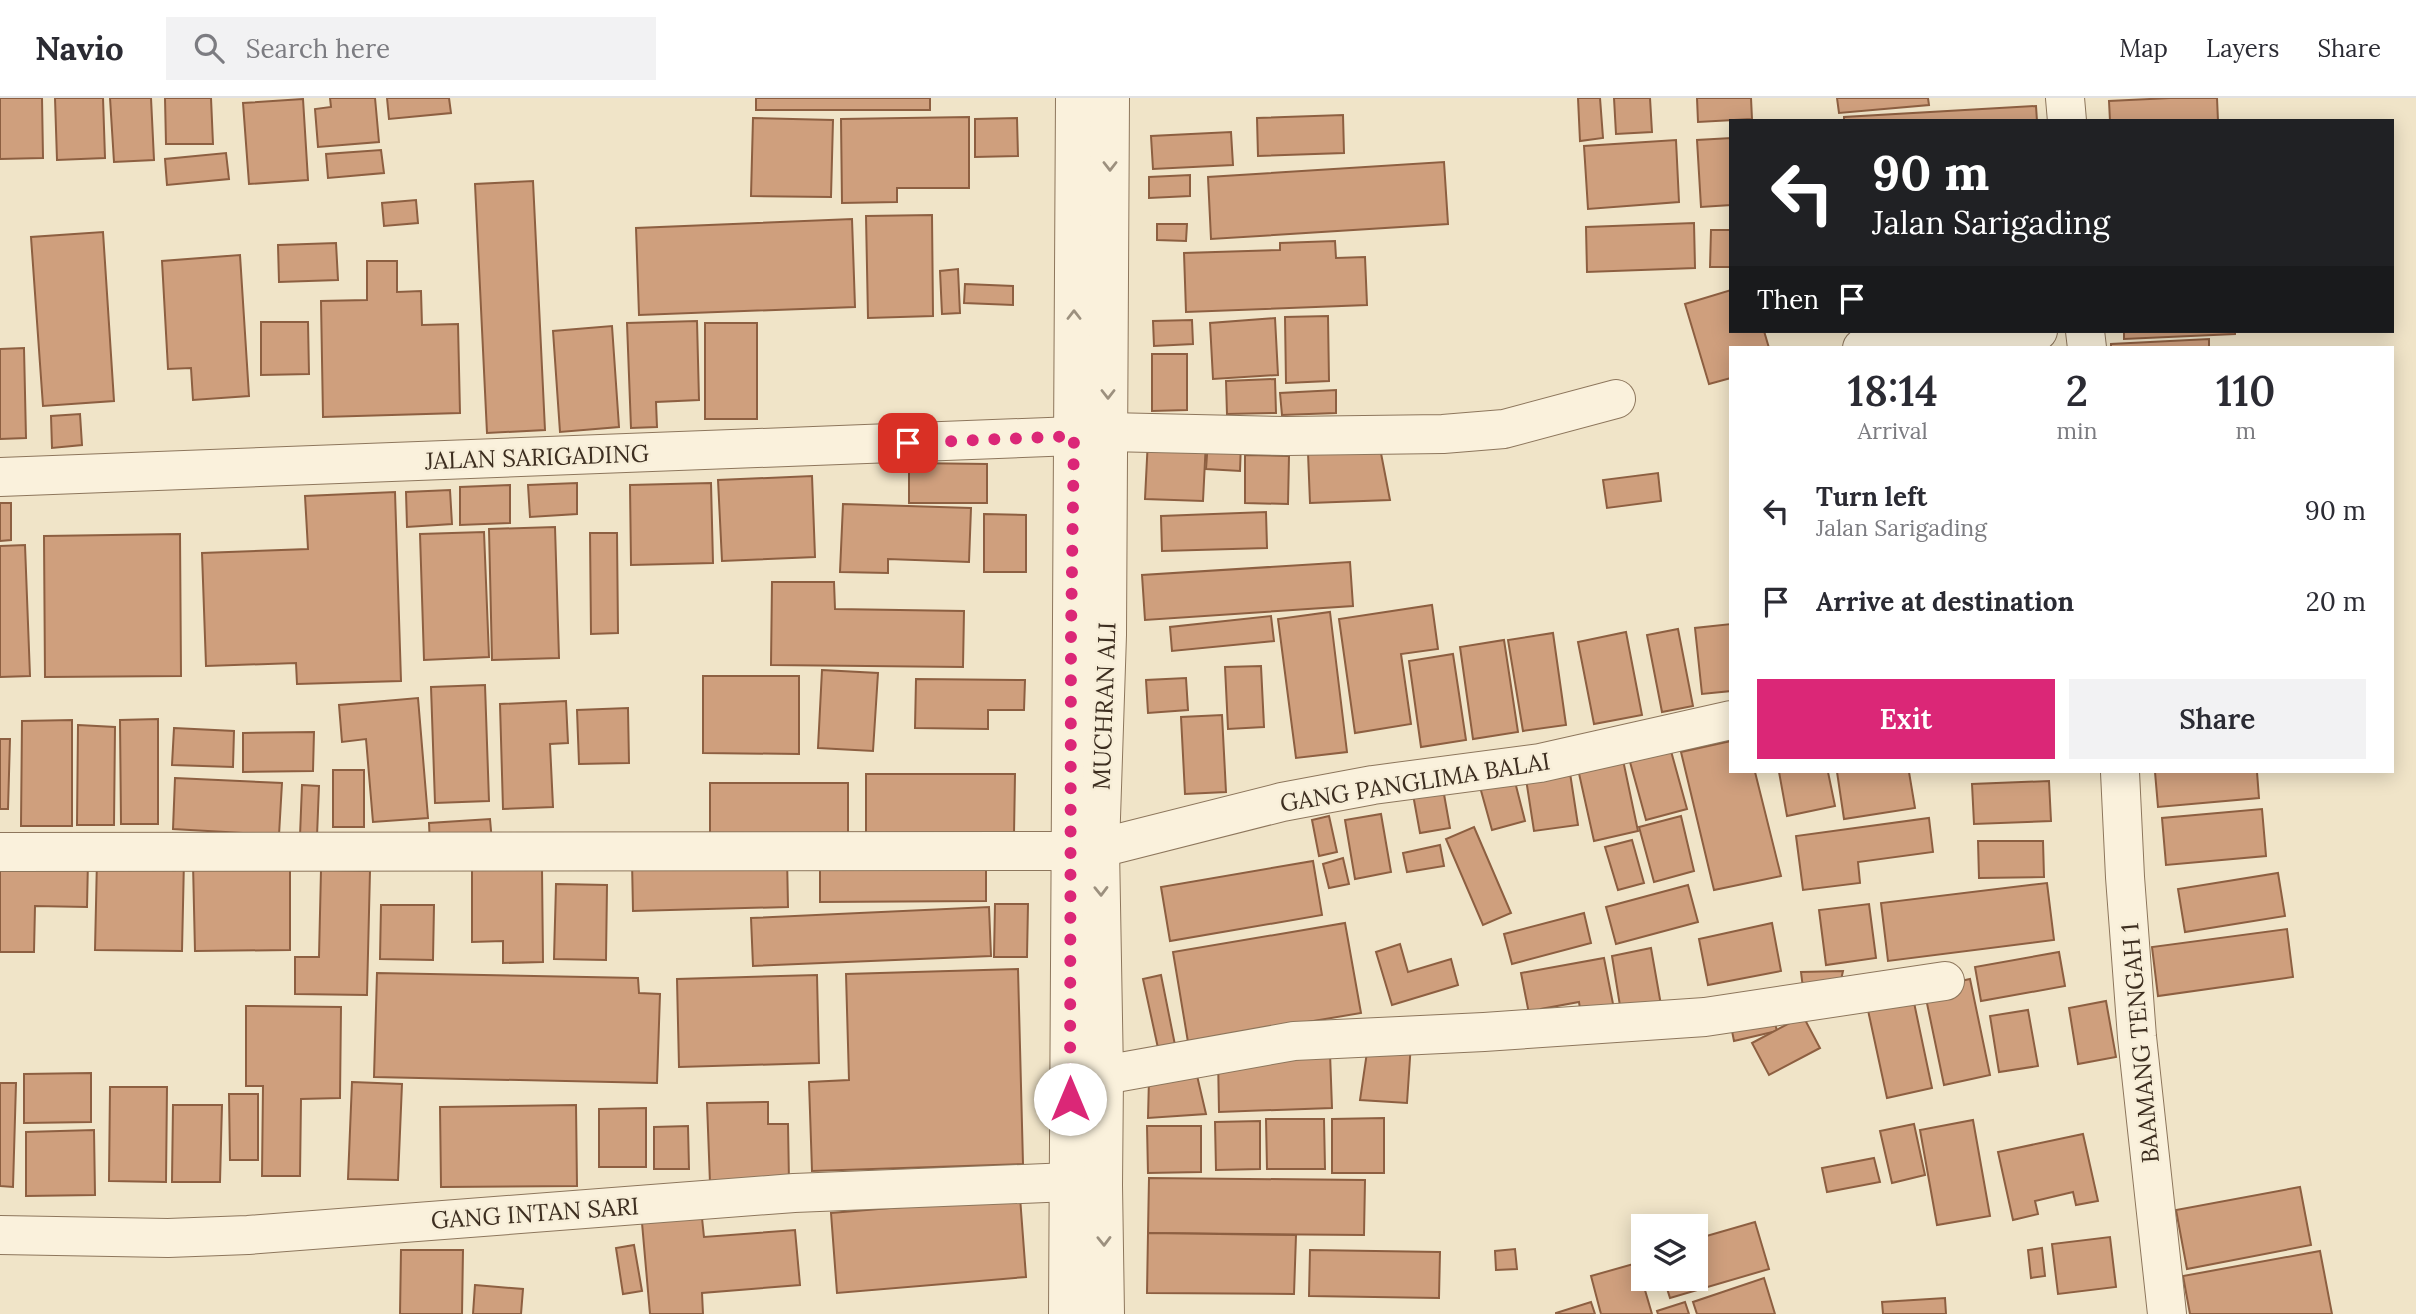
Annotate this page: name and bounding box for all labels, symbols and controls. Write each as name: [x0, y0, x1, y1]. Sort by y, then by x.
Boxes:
search box: [166, 17, 656, 80]
text: Navio: [35, 27, 124, 69]
icon: search: [190, 29, 228, 67]
text: Search here: [246, 32, 390, 65]
text: Map: [2119, 33, 2168, 64]
text: Layers: [2206, 33, 2279, 64]
text: Share: [2317, 33, 2381, 64]
text: 90 m: [1872, 141, 1989, 203]
icon: left: [1757, 147, 1848, 238]
one-way arrow: [1102, 161, 1117, 172]
text: Jalan Sarigading: [1872, 202, 2110, 243]
icon: arrive: [1833, 280, 1871, 318]
text: Then: [1757, 283, 1819, 316]
one-way arrow: [1066, 309, 1082, 320]
text: 18:14: [1848, 364, 1938, 418]
text: 2: [2066, 364, 2088, 418]
text: 110: [2216, 364, 2275, 418]
one-way arrow: [1100, 389, 1116, 399]
pin: [878, 413, 938, 473]
text: Arrival: [1858, 416, 1928, 445]
text: min: [2056, 416, 2097, 445]
text: m: [2235, 416, 2256, 445]
icon: arrive: [889, 424, 927, 462]
street label: JALAN SARIGADING: [423, 438, 650, 476]
text: Turn left: [1816, 480, 1927, 513]
icon: left: [1757, 492, 1795, 530]
text: 90 m: [2305, 494, 2366, 527]
text: Jalan Sarigading: [1816, 513, 1987, 542]
icon: arrive: [1757, 583, 1795, 621]
text: Arrive at destination: [1816, 585, 2074, 618]
text: 20 m: [2306, 585, 2366, 618]
street label: MUCHRAN ALI: [1086, 621, 1122, 791]
button: Exit: [1757, 679, 2055, 759]
button: Share: [2069, 679, 2366, 759]
street label: GANG PANGLIMA BALAI: [1278, 745, 1552, 819]
one-way arrow: [1093, 885, 1108, 896]
street label: BAAMANG TENGAH 1: [2114, 922, 2166, 1164]
position arrow: [1033, 1062, 1107, 1136]
street label: GANG INTAN SARI: [430, 1190, 640, 1236]
map controls: [1631, 1214, 1708, 1291]
button: layers: [1631, 1214, 1708, 1291]
one-way arrow: [1096, 1235, 1111, 1246]

